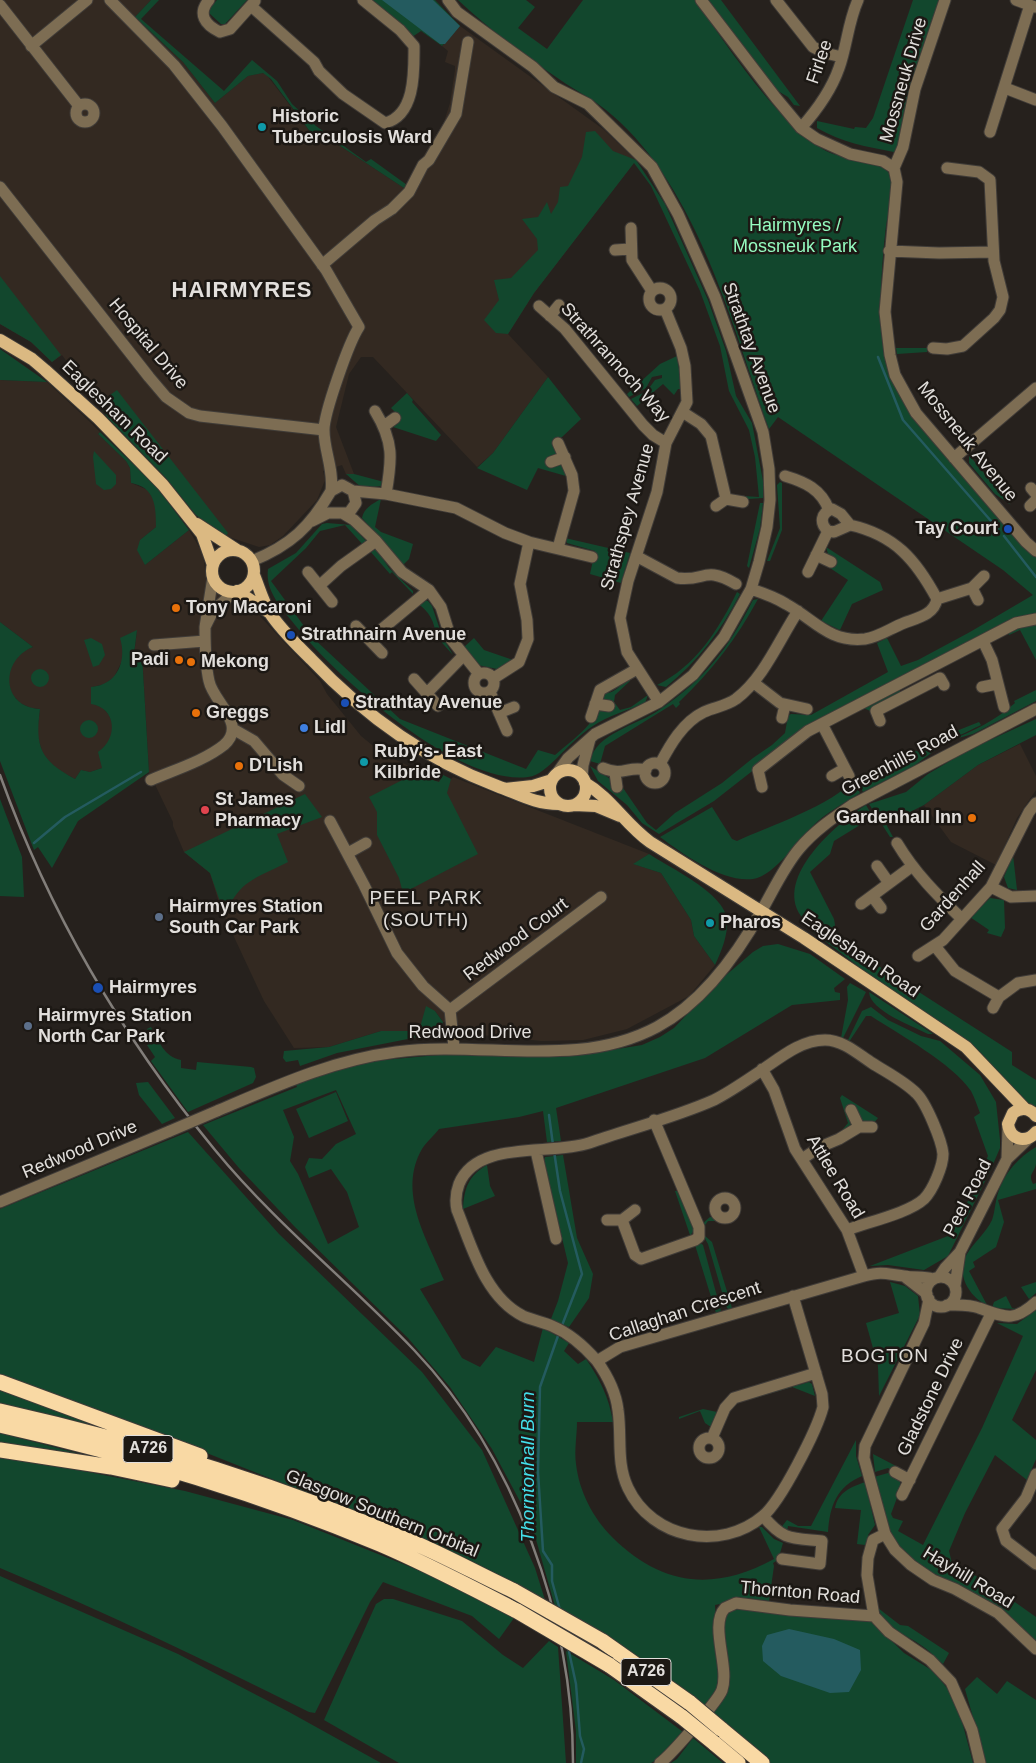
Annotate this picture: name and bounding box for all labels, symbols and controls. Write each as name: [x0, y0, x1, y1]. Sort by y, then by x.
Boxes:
street label: Mossneuk Drive: [876, 15, 932, 145]
street label: Firlee: [802, 37, 838, 87]
place label: Historic Tuberculosis Ward: [272, 106, 432, 148]
marker: Historic Tuberculosis Ward: [256, 121, 268, 133]
park label: Hairmyres / Mossneuk Park: [733, 215, 857, 258]
district label: HAIRMYRES: [170, 278, 314, 304]
street label: Strathtay Avenue: [717, 280, 785, 416]
street label: Hospital Drive: [104, 294, 192, 394]
street label: Strathrannoch Way: [556, 299, 674, 427]
street label: Eaglesham Road: [57, 356, 171, 468]
street label: Mossneuk Avenue: [912, 378, 1022, 506]
street label: Strathspey Avenue: [597, 441, 659, 593]
place label: Tay Court: [915, 518, 998, 540]
marker: Tay Court: [1002, 523, 1014, 535]
place label: Tony Macaroni: [186, 597, 312, 619]
marker: Tony Macaroni: [170, 602, 182, 614]
place label: Strathnairn Avenue: [301, 624, 466, 646]
marker: Strathnairn Avenue: [285, 629, 297, 641]
place label: Padi: [131, 649, 169, 671]
place label: Mekong: [201, 651, 269, 673]
marker: Padi: [173, 654, 185, 666]
marker: Mekong: [185, 656, 197, 668]
place label: Strathtay Avenue: [355, 692, 502, 714]
marker: Strathtay Avenue: [339, 697, 351, 709]
place label: Greggs: [206, 702, 269, 724]
marker: Greggs: [190, 707, 202, 719]
place label: Lidl: [314, 717, 346, 739]
street label: Greenhills Road: [838, 721, 962, 801]
marker: Lidl: [298, 722, 310, 734]
place label: Ruby's- East Kilbride: [374, 741, 482, 784]
place label: D'Lish: [249, 755, 303, 777]
marker: Ruby's- East Kilbride: [358, 756, 370, 768]
marker: D'Lish: [233, 760, 245, 772]
place label: St James Pharmacy: [215, 789, 301, 832]
marker: St James Pharmacy: [199, 804, 211, 816]
place label: Gardenhall Inn: [836, 807, 962, 829]
marker: Gardenhall Inn: [966, 812, 978, 824]
street label: Gardenhall: [916, 857, 990, 937]
district label: PEEL PARK (SOUTH): [368, 888, 484, 932]
street label: Redwood Court: [460, 894, 572, 986]
place label: Hairmyres Station South Car Park: [169, 896, 323, 939]
street label: Eaglesham Road: [797, 907, 923, 1003]
marker: Hairmyres Station South Car Park: [153, 911, 165, 923]
place label: Pharos: [720, 912, 781, 934]
marker: Pharos: [704, 917, 716, 929]
place label: Hairmyres: [109, 977, 197, 999]
marker: Hairmyres: [91, 981, 105, 995]
place label: Hairmyres Station North Car Park: [38, 1005, 192, 1048]
marker: Hairmyres Station North Car Park: [22, 1020, 34, 1032]
street label: Redwood Drive: [408, 1022, 532, 1044]
street label: Redwood Drive: [19, 1116, 141, 1184]
street label: Attlee Road: [802, 1131, 868, 1223]
street label: Peel Road: [939, 1156, 997, 1240]
street label: Callaghan Crescent: [606, 1277, 764, 1347]
street label: Gladstone Drive: [893, 1334, 969, 1460]
district label: BOGTON: [840, 1346, 930, 1368]
water label: Thorntonhall Burn: [518, 1391, 540, 1543]
road number: A726: [123, 1436, 173, 1462]
street label: Glasgow Southern Orbital: [282, 1465, 482, 1563]
street label: Hayhill Road: [919, 1542, 1017, 1614]
street label: Thornton Road: [739, 1577, 861, 1609]
road number: A726: [621, 1658, 671, 1685]

